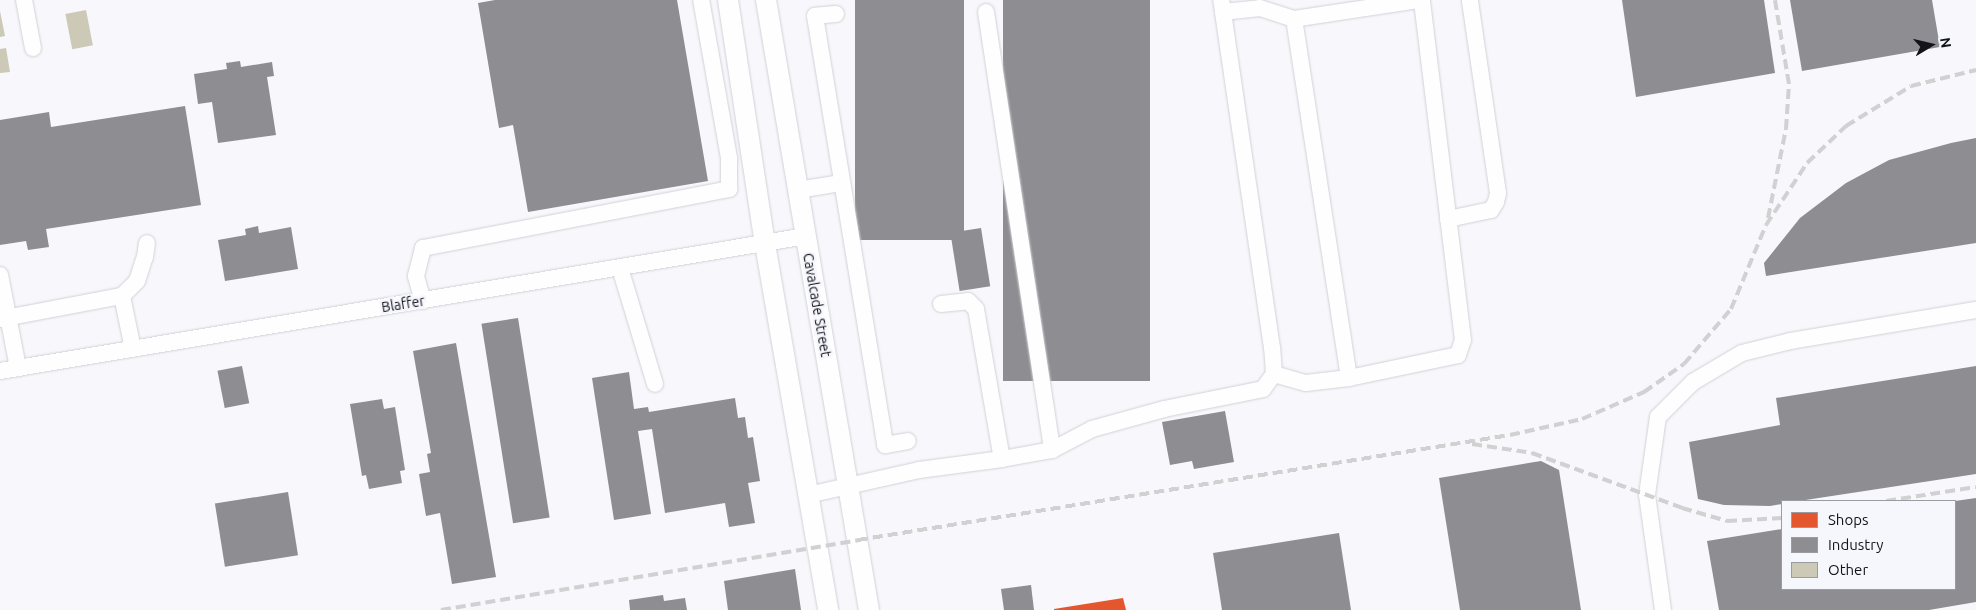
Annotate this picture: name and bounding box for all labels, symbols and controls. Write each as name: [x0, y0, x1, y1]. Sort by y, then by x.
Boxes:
north arrow: [1906, 20, 1956, 70]
text: N: [1937, 36, 1955, 49]
street label: Cavalcade Street: [800, 252, 834, 358]
street label: Blaffer: [380, 292, 426, 316]
legend: [1781, 500, 1956, 590]
text: Shops: [1828, 511, 1869, 528]
text: Industry: [1828, 536, 1883, 553]
text: Other: [1828, 561, 1868, 578]

